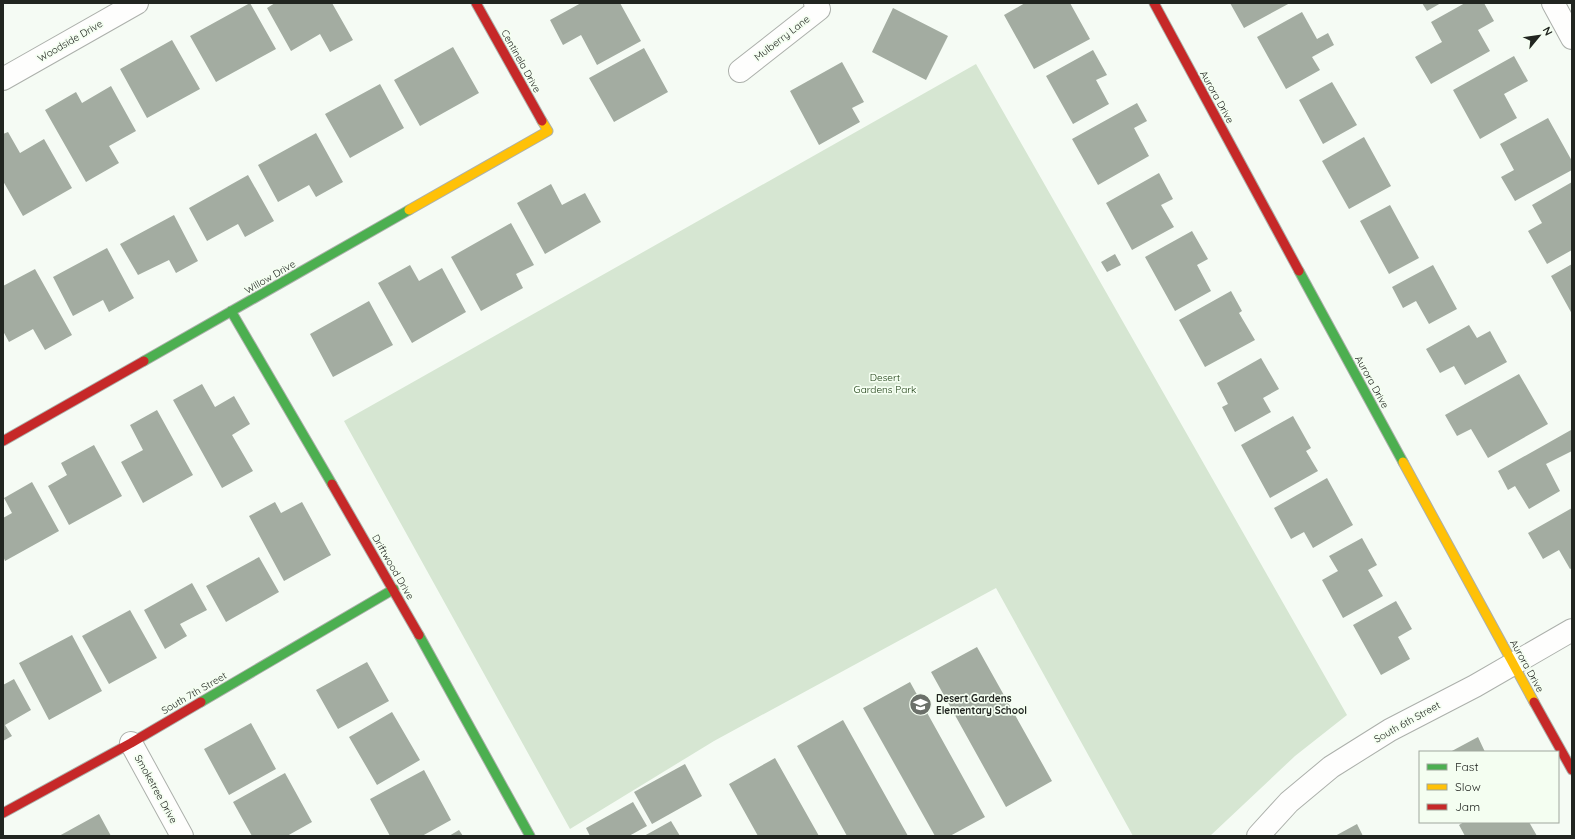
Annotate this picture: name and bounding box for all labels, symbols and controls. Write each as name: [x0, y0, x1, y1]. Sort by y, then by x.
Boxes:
street label: Mulberry Lane: [752, 12, 813, 64]
north arrow: [1519, 16, 1559, 56]
street label: Woodside Drive: [35, 17, 105, 65]
text: N: [1540, 24, 1556, 38]
street label: Centinela Drive: [498, 27, 544, 95]
street label: Aurora Drive: [1197, 68, 1237, 126]
street label: Willow Drive: [242, 257, 298, 297]
street label: Aurora Drive: [1352, 353, 1392, 411]
park label: Desert Gardens Park: [854, 371, 916, 396]
street label: Driftwood Drive: [369, 532, 417, 602]
street label: Aurora Drive: [1507, 637, 1547, 695]
street label: South 7th Street: [159, 669, 230, 717]
school or university icon: Desert Gardens Elementary School: [908, 691, 934, 717]
place label: Desert Gardens Elementary School: [936, 692, 1027, 717]
street label: South 6th Street: [1372, 698, 1443, 746]
legend: [1419, 751, 1559, 823]
street label: Smoketree Drive: [132, 752, 180, 826]
text: Fast: [1455, 759, 1479, 774]
text: Slow: [1455, 779, 1481, 794]
text: Jam: [1455, 799, 1480, 814]

